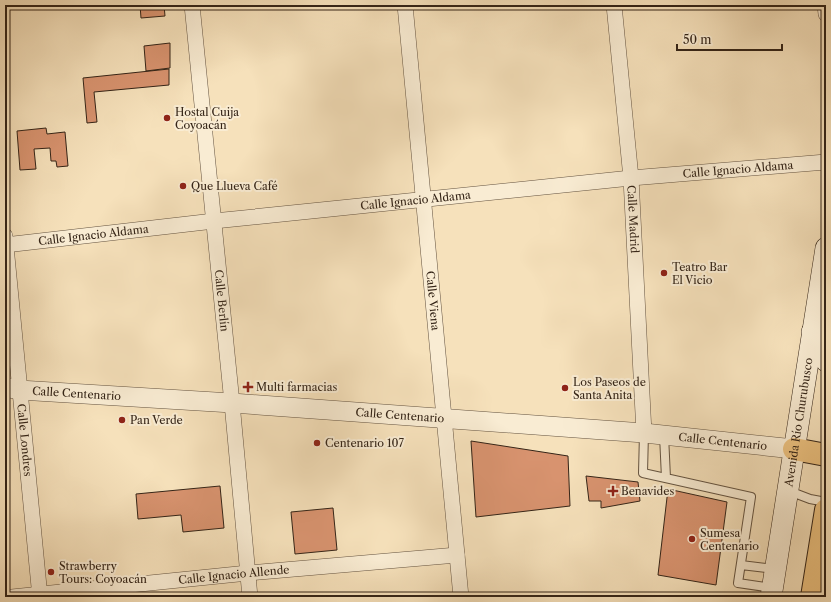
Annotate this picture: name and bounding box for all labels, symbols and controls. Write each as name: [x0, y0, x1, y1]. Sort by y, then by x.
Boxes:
scale bar: [677, 26, 782, 52]
text: 50 m: [683, 32, 712, 47]
place label: Hostal Cuija Coyoacán: [175, 105, 239, 132]
marker: Hostal Cuija Coyoacán: [162, 113, 172, 123]
street label: Calle Ignacio Aldama: [682, 158, 794, 181]
place label: Que Llueva Café: [191, 179, 278, 193]
marker: Que Llueva Café: [178, 181, 188, 191]
street label: Calle Madrid: [624, 185, 642, 254]
street label: Calle Ignacio Aldama: [360, 188, 472, 213]
street label: Calle Ignacio Aldama: [38, 222, 149, 248]
place label: Teatro Bar El Vicio: [672, 260, 728, 287]
marker: Teatro Bar El Vicio: [659, 268, 669, 278]
street label: Calle Berlín: [212, 269, 232, 332]
street label: Calle Viena: [423, 270, 443, 331]
street label: Avenida Río Churubusco: [781, 356, 816, 489]
place label: Los Paseos de Santa Anita: [573, 375, 646, 402]
place label: Multi farmacias: [256, 380, 337, 394]
marker: Multi farmacias: [243, 382, 253, 392]
marker: Los Paseos de Santa Anita: [560, 383, 570, 393]
street label: Calle Centenario: [32, 384, 122, 403]
street label: Calle Londres: [14, 403, 35, 477]
street label: Calle Centenario: [355, 405, 445, 425]
place label: Pan Verde: [130, 413, 183, 427]
marker: Pan Verde: [117, 415, 127, 425]
street label: Calle Centenario: [678, 430, 768, 453]
place label: Centenario 107: [325, 436, 405, 450]
marker: Centenario 107: [312, 438, 322, 448]
place label: Benavides: [621, 484, 674, 498]
marker: Benavides: [608, 486, 618, 496]
place label: Sumesa Centenario: [700, 526, 759, 553]
marker: Sumesa Centenario: [687, 534, 697, 544]
place label: Strawberry Tours: Coyoacán: [59, 559, 147, 586]
street label: Calle Ignacio Allende: [178, 562, 290, 587]
marker: Strawberry Tours: Coyoacán: [46, 567, 56, 577]

